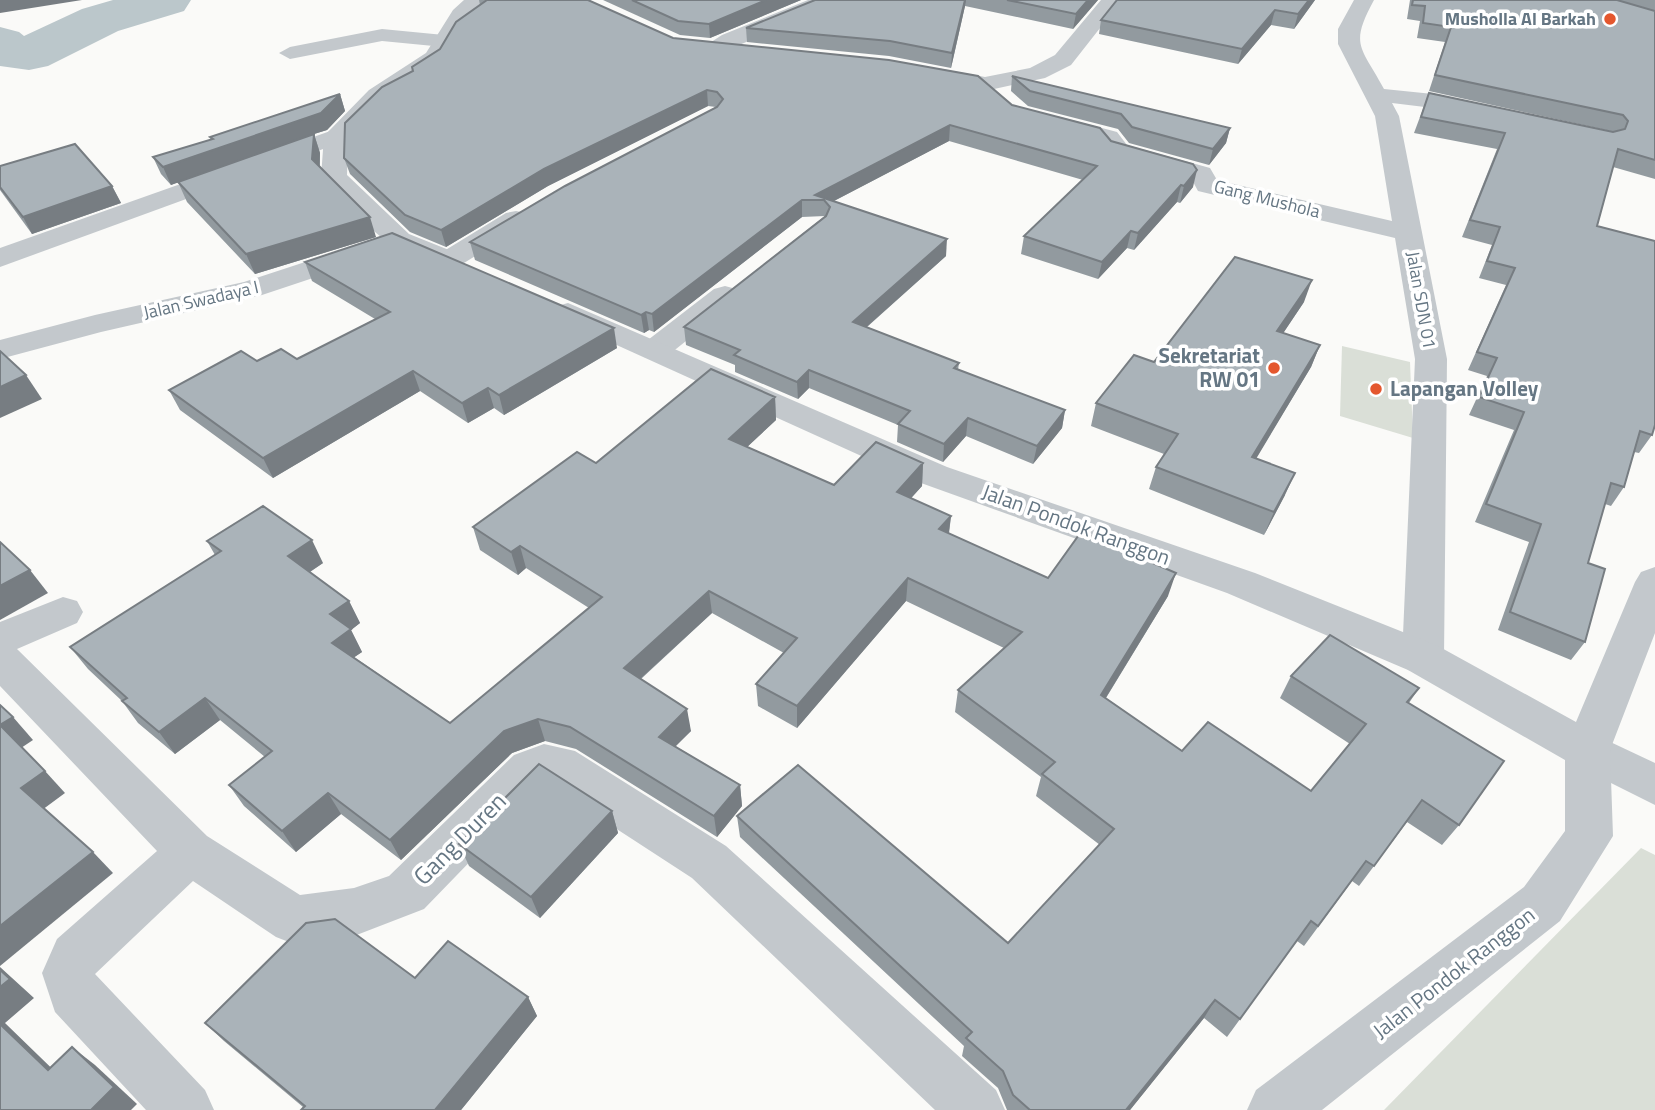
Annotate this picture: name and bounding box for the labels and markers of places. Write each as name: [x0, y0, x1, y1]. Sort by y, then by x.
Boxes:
place label: Musholla Al Barkah: [1445, 5, 1596, 32]
marker: Musholla Al Barkah: [1602, 11, 1618, 27]
place label: Sekretariat RW 01: [1159, 339, 1260, 395]
marker: Sekretariat RW 01: [1266, 360, 1282, 376]
place label: Lapangan Volley: [1390, 372, 1539, 404]
marker: Lapangan Volley: [1368, 381, 1384, 397]

